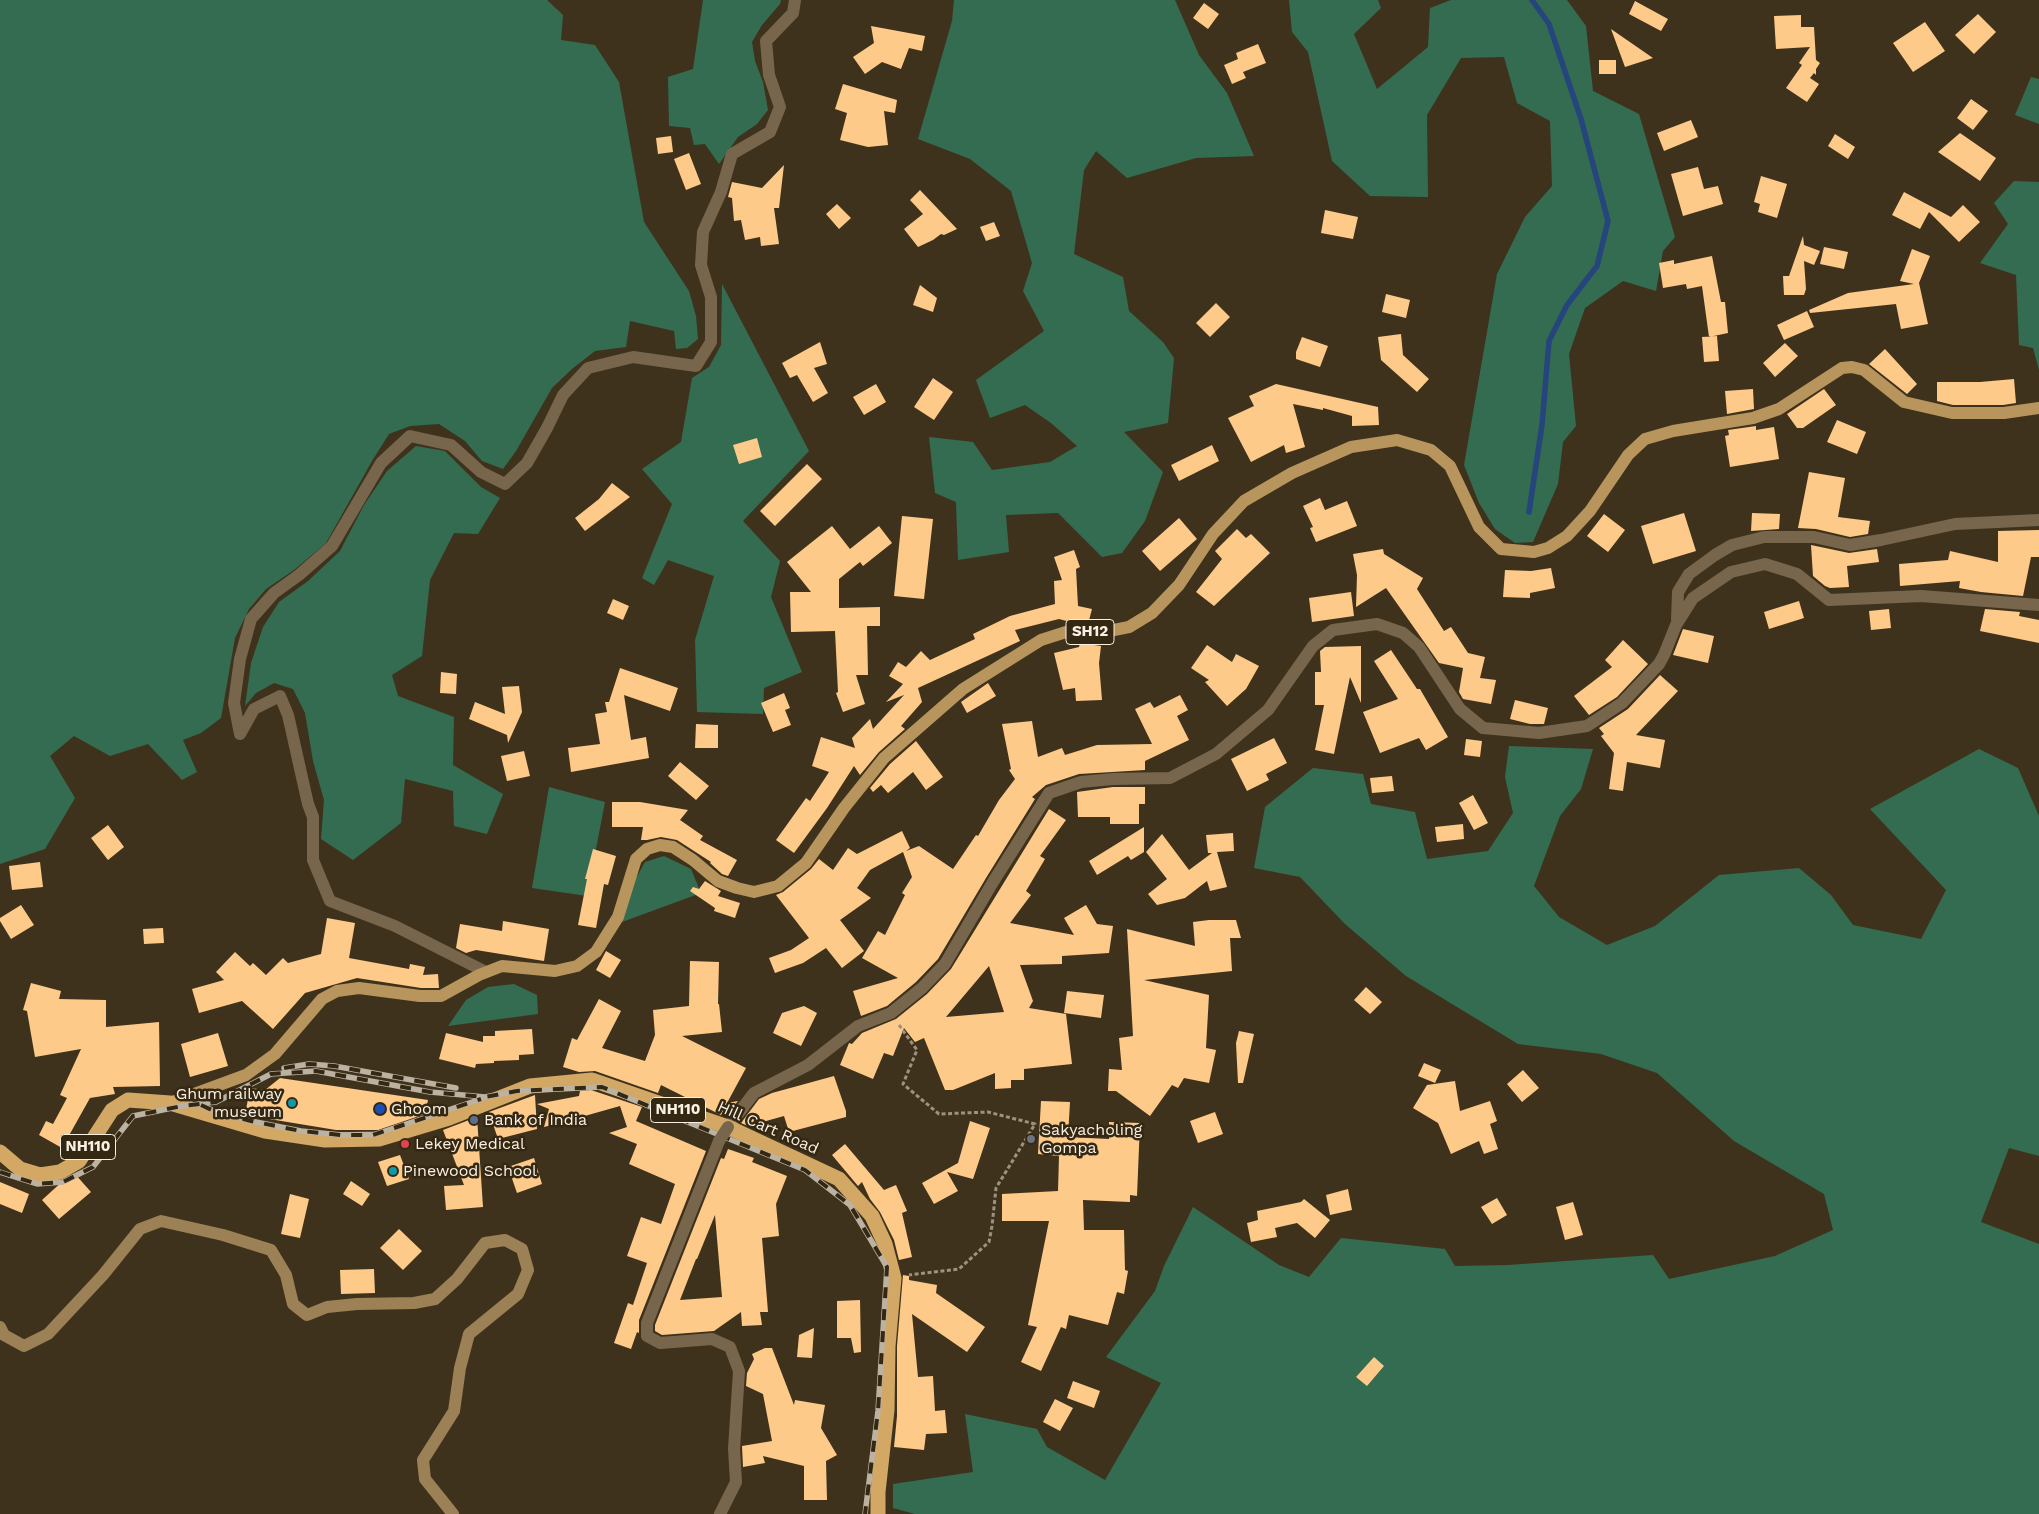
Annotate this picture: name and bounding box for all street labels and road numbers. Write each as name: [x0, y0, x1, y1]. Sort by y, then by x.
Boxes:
road number: SH12: [1066, 620, 1114, 644]
street label: Hill Cart Road: [715, 1097, 821, 1159]
road number: NH110: [650, 1098, 706, 1122]
road number: NH110: [61, 1134, 116, 1160]

